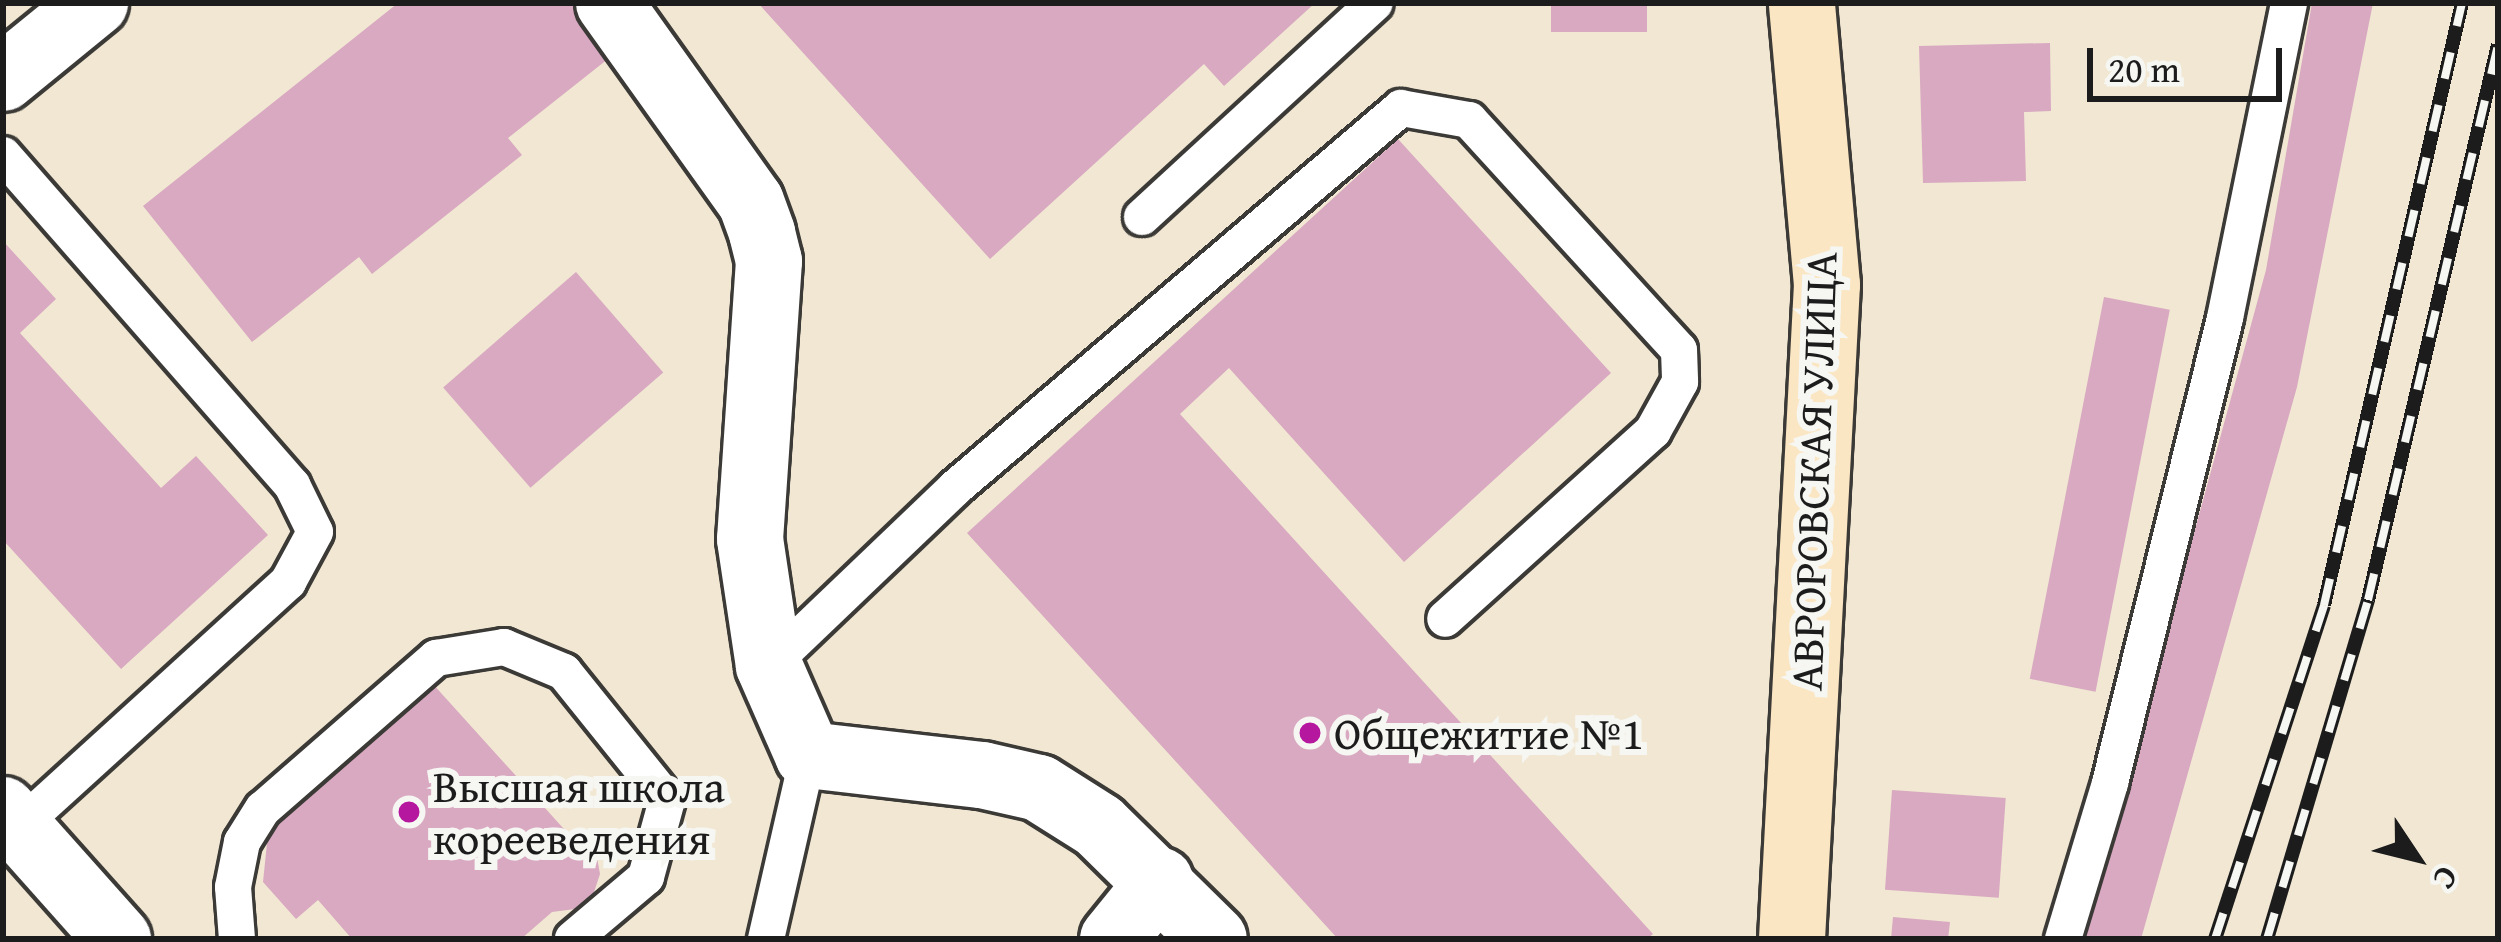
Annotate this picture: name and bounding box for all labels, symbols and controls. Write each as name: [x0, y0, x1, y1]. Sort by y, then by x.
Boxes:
scale bar: [2093, 24, 2288, 98]
text: 20 m: [2108, 42, 2180, 95]
street label: АВРОРОВСКАЯ УЛИЦА: [1778, 250, 1848, 692]
place label: Общежитие №1: [1334, 706, 1644, 760]
marker: Общежитие №1: [1297, 720, 1323, 746]
place label: Высшая школа корееведения: [433, 759, 725, 865]
north arrow: [2357, 798, 2477, 918]
marker: Высшая школа корееведения: [396, 799, 422, 825]
text: С: [2421, 857, 2472, 900]

